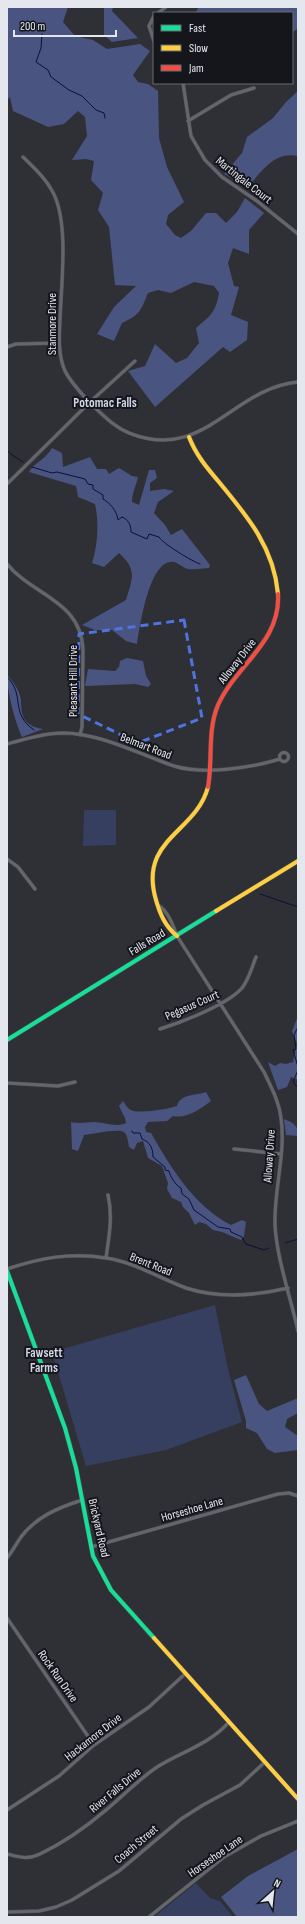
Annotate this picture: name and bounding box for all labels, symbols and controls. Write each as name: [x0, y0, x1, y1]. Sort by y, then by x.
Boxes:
scale bar: [14, 12, 116, 38]
legend: [153, 12, 293, 84]
text: 200 m: [20, 19, 46, 34]
text: Fast: [189, 21, 206, 36]
text: Slow: [189, 41, 208, 56]
text: Jam: [188, 61, 204, 76]
street label: Martingale Court: [212, 154, 275, 207]
street label: Stanmore Drive: [45, 293, 60, 355]
district label: Potomac Falls: [73, 395, 137, 411]
street label: Alloway Drive: [214, 636, 260, 688]
street label: Pleasant Hill Drive: [66, 645, 81, 717]
street label: Belmart Road: [118, 730, 174, 763]
street label: Falls Road: [126, 926, 168, 959]
street label: Pegasus Court: [163, 987, 222, 1024]
street label: Alloway Drive: [260, 1129, 279, 1184]
street label: Brent Road: [128, 1249, 174, 1280]
district label: Fawsett Farms: [25, 1345, 63, 1376]
street label: Horseshoe Lane: [159, 1493, 225, 1525]
street label: Brickyard Road: [84, 1497, 113, 1559]
street label: Rock Run Drive: [34, 1647, 81, 1705]
street label: Hackamore Drive: [62, 1710, 125, 1764]
street label: River Falls Drive: [86, 1764, 144, 1816]
street label: Coach Street: [111, 1822, 161, 1867]
street label: Horseshoe Lane: [185, 1832, 246, 1881]
north arrow: [253, 1872, 293, 1912]
text: N: [272, 1876, 283, 1891]

